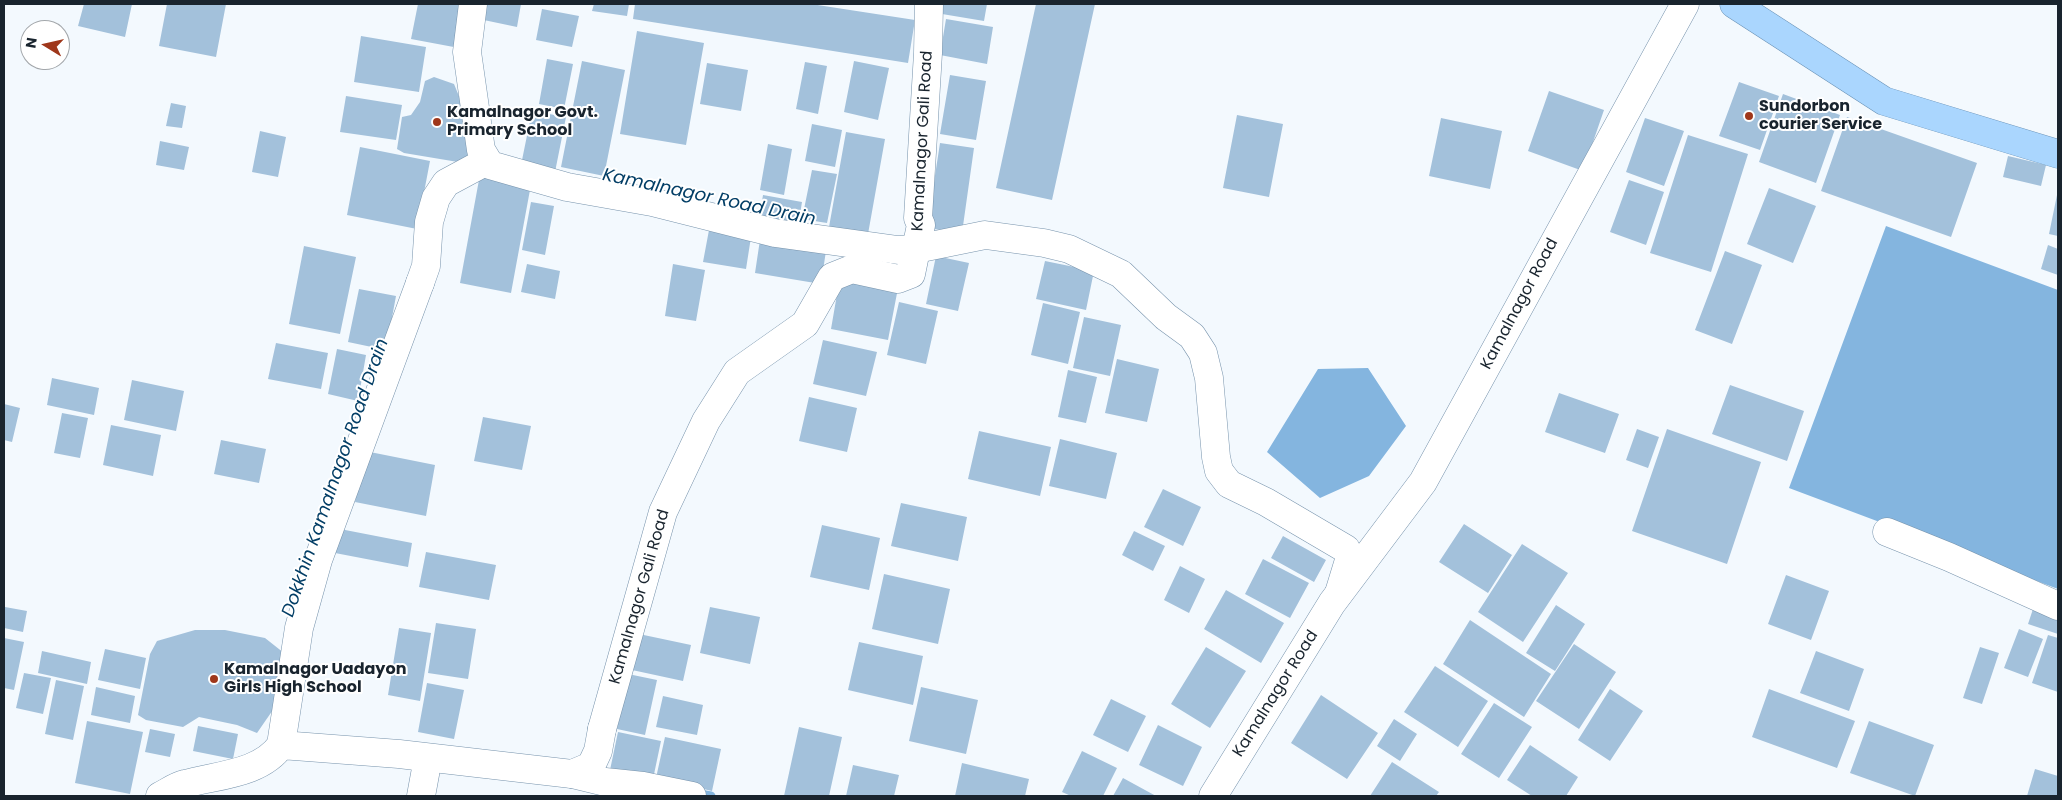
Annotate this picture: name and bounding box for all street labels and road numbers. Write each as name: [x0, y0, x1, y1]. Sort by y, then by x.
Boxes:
street label: Kamalnagor Gali Road: [909, 50, 937, 232]
street label: Kamalnagor Road: [1477, 235, 1563, 373]
street label: Kamalnagor Gali Road: [606, 507, 674, 687]
street label: Kamalnagor Road: [1229, 627, 1323, 761]

